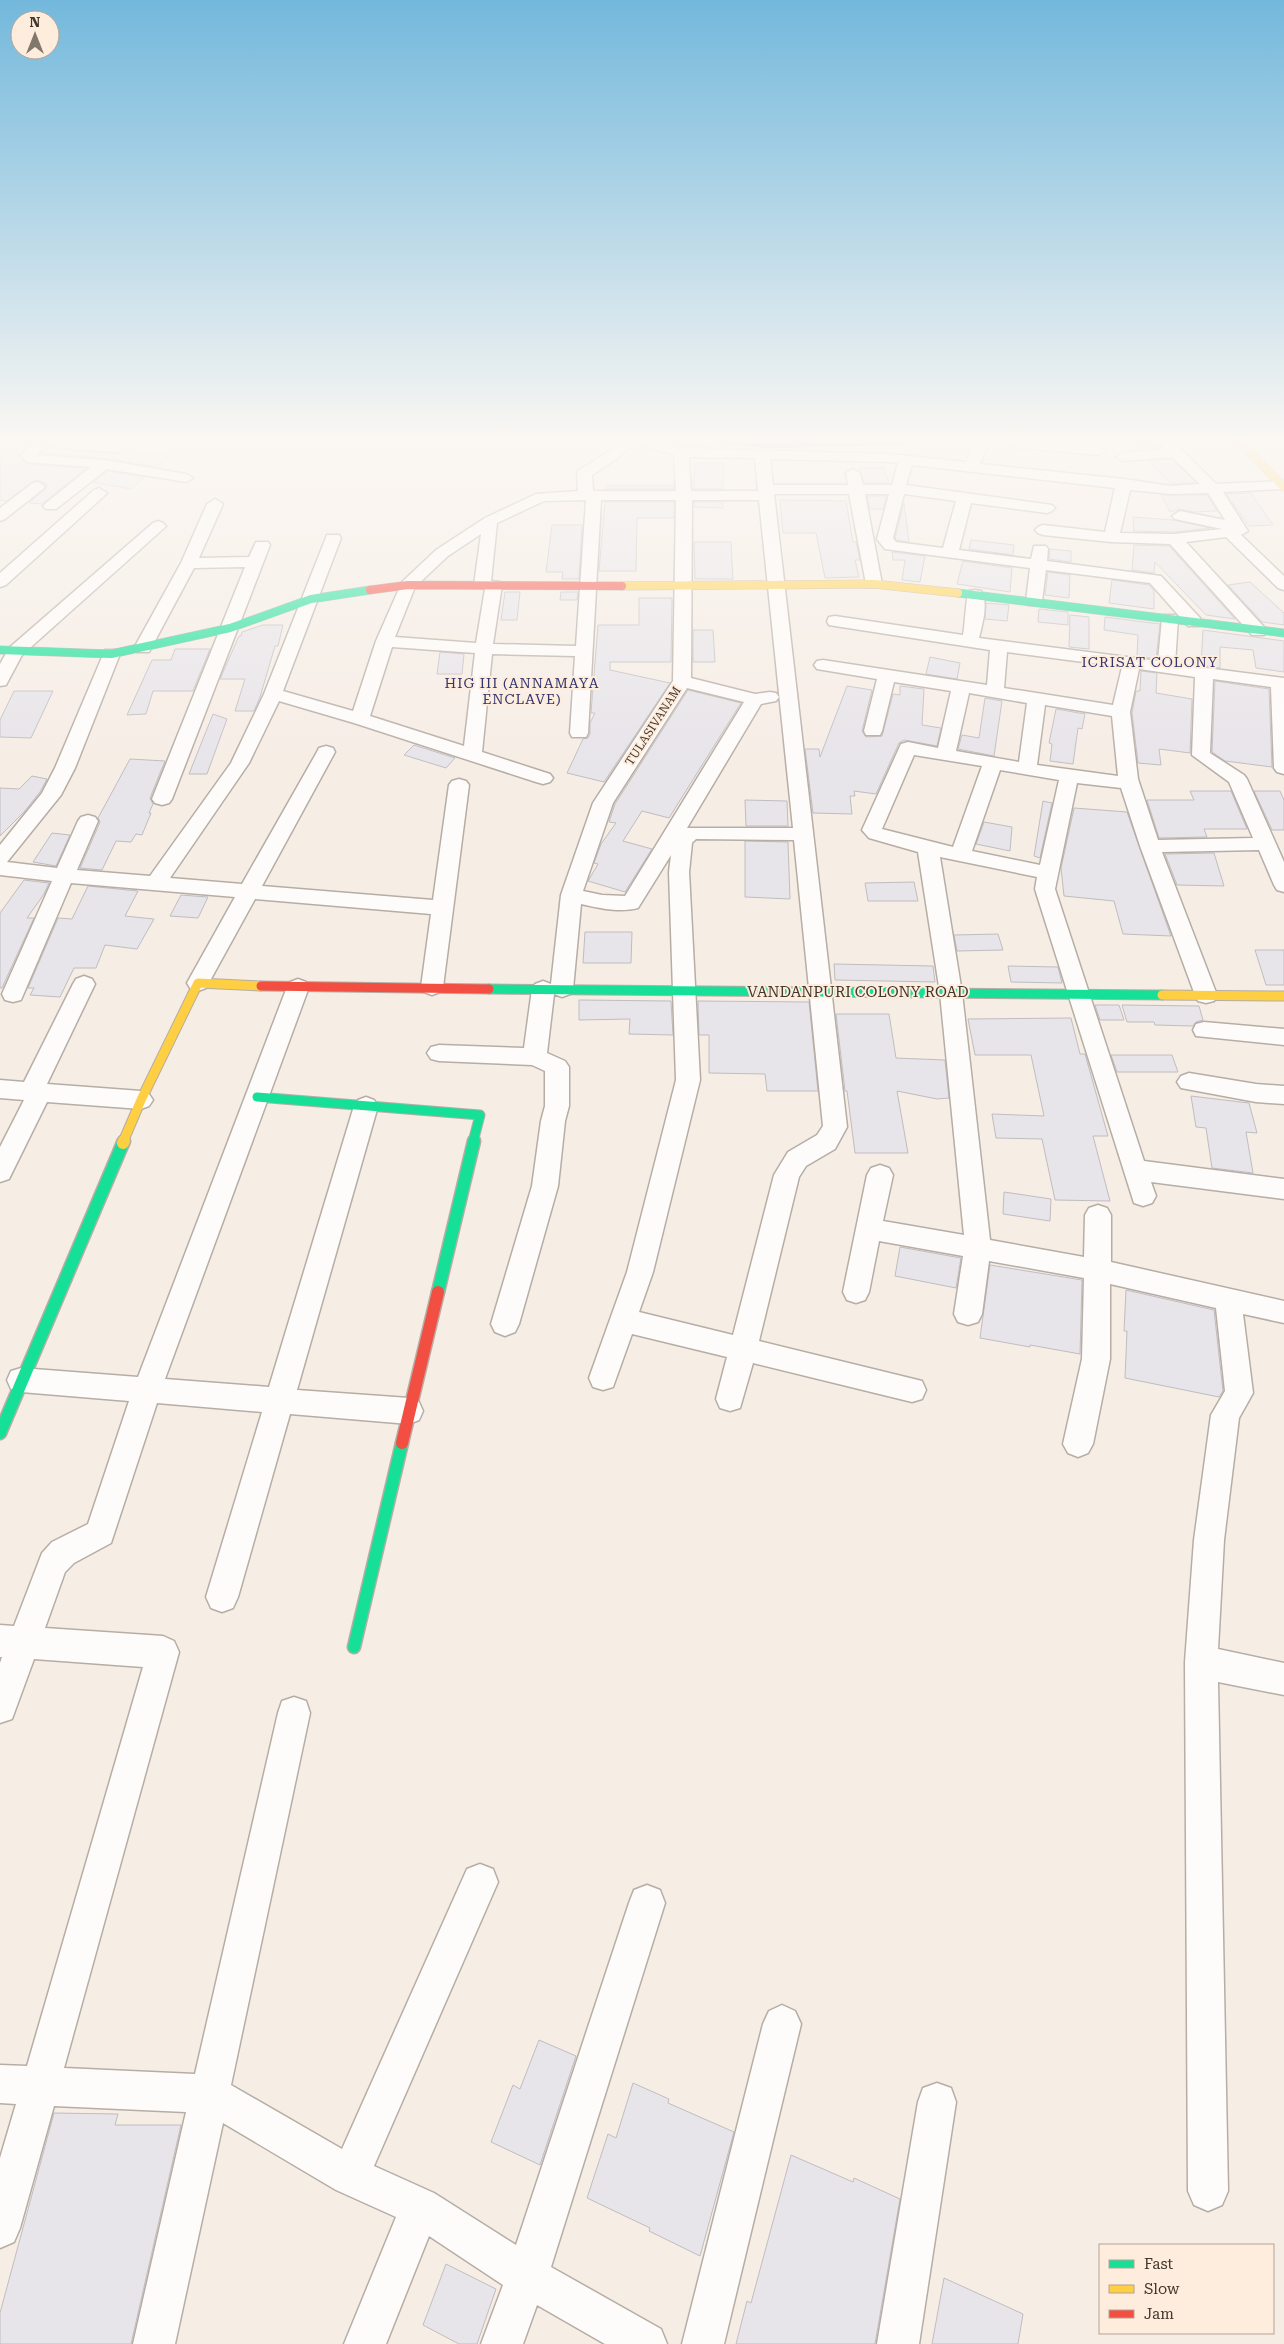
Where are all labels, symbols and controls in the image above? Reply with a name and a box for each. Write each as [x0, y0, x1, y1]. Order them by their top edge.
north arrow [10, 10, 60, 60]
text: N [30, 14, 41, 30]
district label: ICRISAT COLONY [1082, 654, 1218, 670]
district label: HIG III (ANNAMAYA ENCLAVE) [445, 675, 599, 707]
street label: TULASIVANAM [622, 684, 684, 768]
street label: VANDANPURI COLONY ROAD [747, 983, 969, 1001]
legend [1099, 2244, 1274, 2334]
text: Fast [1144, 2255, 1174, 2273]
text: Slow [1144, 2280, 1180, 2298]
text: Jam [1144, 2305, 1174, 2323]

